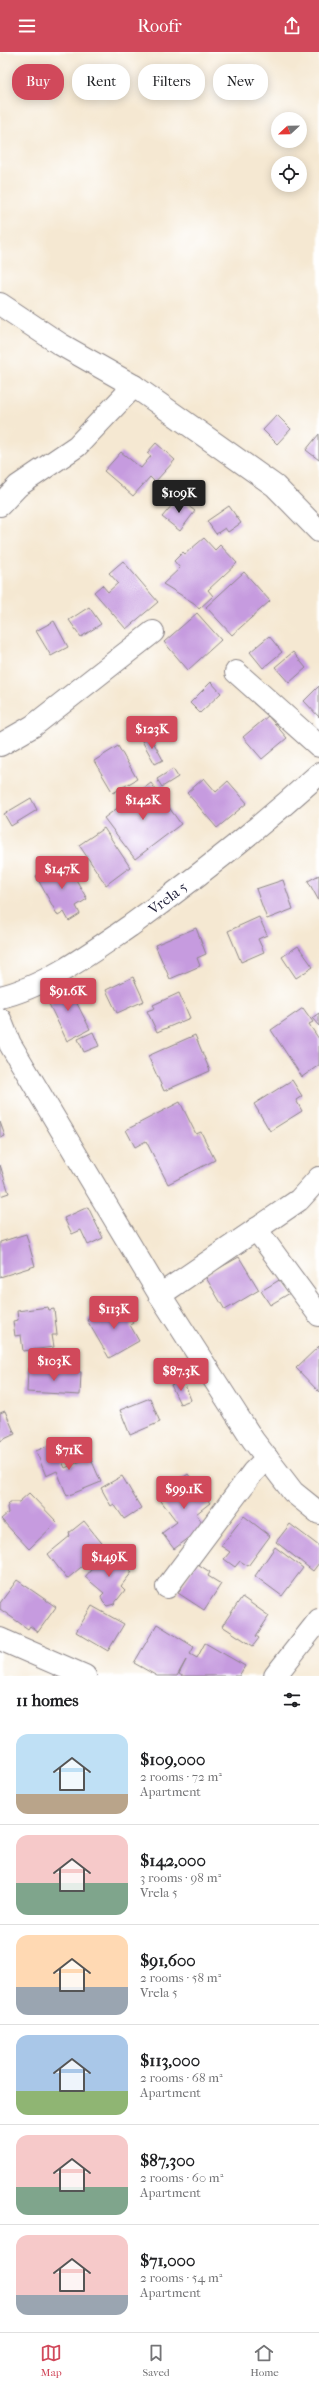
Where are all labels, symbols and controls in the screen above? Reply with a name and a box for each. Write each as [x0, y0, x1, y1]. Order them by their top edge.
icon: menu [16, 15, 38, 37]
icon: share [281, 15, 303, 37]
text: Roofr [137, 16, 182, 37]
chip: Buy [12, 64, 64, 100]
chip: Rent [72, 64, 130, 100]
chip: Filters [138, 64, 205, 100]
chip: New [213, 64, 268, 100]
north arrow [271, 112, 307, 148]
map controls [271, 112, 307, 192]
button: locate [271, 156, 307, 192]
pin: $109K [151, 480, 207, 514]
text: $109K [161, 485, 197, 500]
pin: $123K [124, 716, 180, 750]
text: $123K [135, 721, 169, 736]
pin: $142K [115, 787, 171, 821]
text: $142K [125, 792, 161, 807]
pin: $147K [34, 856, 90, 890]
text: $147K [45, 861, 79, 876]
street label: Vrela 5 [144, 878, 191, 919]
pin: $91.6K [35, 978, 101, 1012]
text: $91.6K [49, 983, 87, 998]
pin: $113K [86, 1296, 142, 1330]
text: $113K [98, 1301, 130, 1316]
pin: $103K [26, 1348, 82, 1382]
text: $103K [37, 1353, 71, 1368]
pin: $87.3K [148, 1358, 214, 1392]
text: $87.3K [162, 1363, 200, 1378]
pin: $71K [45, 1437, 93, 1471]
text: $71K [55, 1442, 83, 1457]
pin: $99.1K [151, 1476, 217, 1510]
text: $99.1K [165, 1481, 203, 1496]
pin: $149K [81, 1544, 137, 1578]
text: $149K [91, 1549, 127, 1564]
icon: filters [281, 1689, 303, 1711]
text: 11 homes [16, 1690, 79, 1710]
text: $109,000 [140, 1749, 205, 1769]
icon: home [48, 1750, 96, 1798]
text: 2 rooms · 72 m² [140, 1769, 222, 1784]
text: Apartment [140, 1784, 201, 1799]
text: $142,000 [140, 1850, 206, 1870]
icon: home [48, 1851, 96, 1899]
text: 3 rooms · 98 m² [140, 1870, 221, 1885]
text: Vrela 5 [140, 1885, 178, 1900]
text: $91,600 [140, 1950, 196, 1970]
icon: home [48, 1951, 96, 1999]
text: 2 rooms · 58 m² [140, 1970, 221, 1985]
text: Vrela 5 [140, 1985, 178, 2000]
text: $113,000 [140, 2050, 200, 2070]
icon: home [48, 2051, 96, 2099]
text: 2 rooms · 68 m² [140, 2070, 223, 2085]
text: Apartment [140, 2085, 201, 2100]
text: $87,300 [140, 2150, 195, 2170]
icon: home [48, 2151, 96, 2199]
text: 2 rooms · 60 m² [140, 2170, 223, 2185]
text: Apartment [140, 2185, 201, 2200]
text: $71,000 [140, 2250, 195, 2270]
icon: home [48, 2251, 96, 2299]
text: 2 rooms · 54 m² [140, 2270, 222, 2285]
text: Apartment [140, 2285, 201, 2300]
tab: Map [40, 2342, 62, 2379]
tab: Saved [143, 2342, 170, 2379]
tab: Home [250, 2342, 279, 2379]

